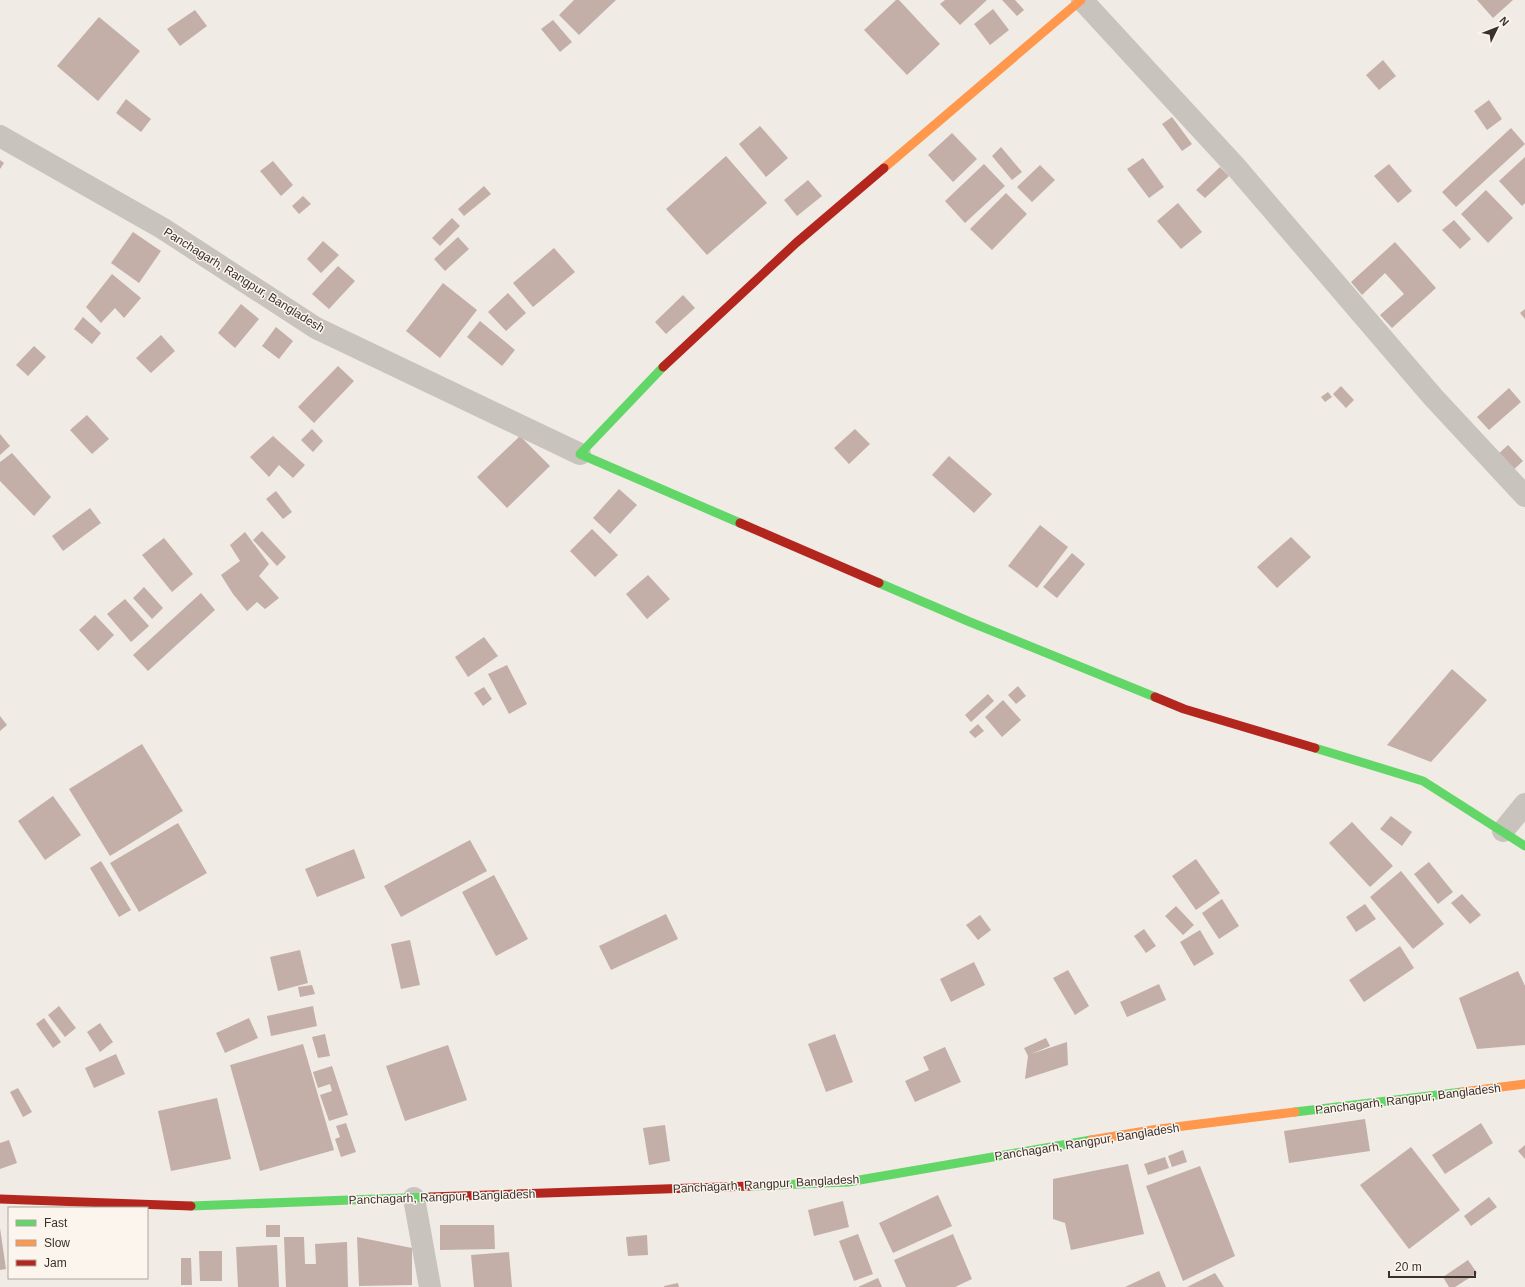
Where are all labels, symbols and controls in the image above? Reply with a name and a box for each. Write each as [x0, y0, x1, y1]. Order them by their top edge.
north arrow [1477, 8, 1517, 48]
text: N [1497, 14, 1511, 28]
street label: Panchagarh, Rangpur, Bangladesh [161, 225, 327, 335]
street label: Panchagarh, Rangpur, Bangladesh [1314, 1081, 1502, 1117]
street label: Panchagarh, Rangpur, Bangladesh [994, 1120, 1180, 1164]
street label: Panchagarh, Rangpur, Bangladesh [672, 1172, 860, 1196]
street label: Panchagarh, Rangpur, Bangladesh [348, 1187, 536, 1207]
legend [8, 1207, 148, 1279]
text: Fast [44, 1216, 68, 1230]
text: Slow [44, 1236, 70, 1250]
scale bar [1389, 1253, 1475, 1279]
text: Jam [44, 1256, 67, 1270]
text: 20 m [1395, 1260, 1422, 1274]

